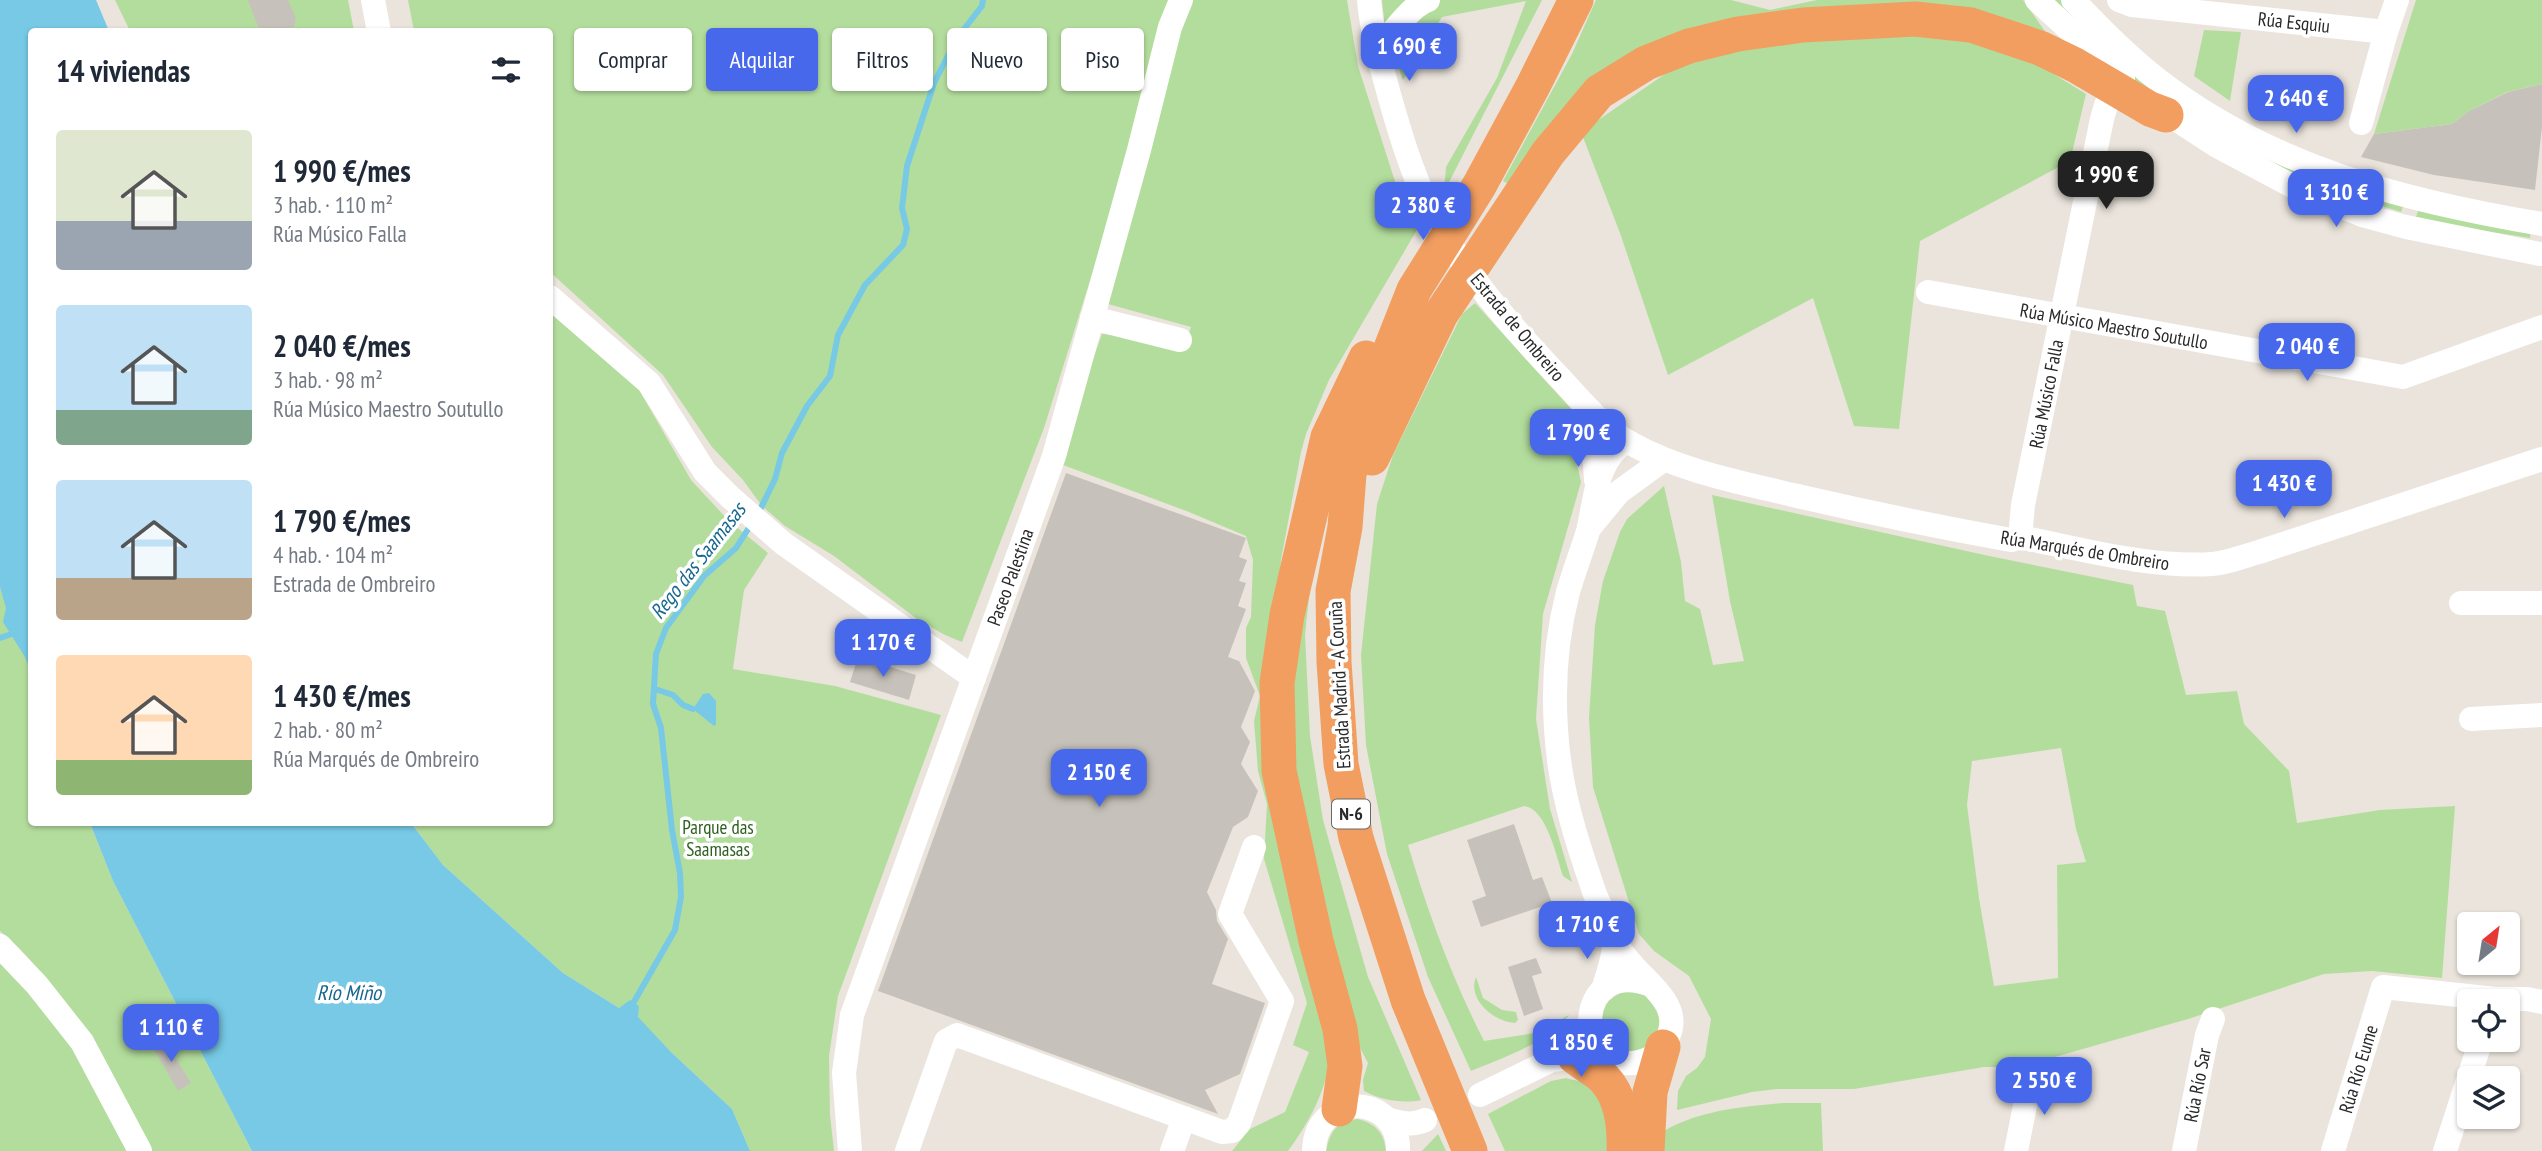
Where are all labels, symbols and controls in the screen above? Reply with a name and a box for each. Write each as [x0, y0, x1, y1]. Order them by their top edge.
street label: Rúa Esquiu [2257, 6, 2331, 38]
pin: 1 690 € [1344, 24, 1474, 83]
chip: Comprar [574, 28, 692, 91]
chip: Alquilar [706, 28, 818, 91]
chip: Filtros [832, 28, 933, 91]
chip: Nuevo [947, 28, 1047, 91]
chip: Piso [1061, 28, 1144, 91]
text: 1 690 € [1377, 31, 1441, 60]
text: 14 viviendas [56, 51, 190, 90]
icon: filters [487, 51, 525, 89]
pin: 2 640 € [2231, 76, 2361, 135]
text: 2 640 € [2264, 83, 2328, 112]
text: 1 990 €/mes [273, 151, 411, 190]
pin: 1 990 € [2041, 152, 2171, 211]
icon: home [112, 158, 196, 242]
text: 1 990 € [2074, 159, 2138, 188]
pin: 1 310 € [2271, 170, 2401, 229]
text: 1 310 € [2304, 177, 2368, 206]
pin: 2 380 € [1358, 182, 1488, 242]
text: 3 hab. · 110 m² [273, 190, 393, 219]
text: 2 380 € [1391, 190, 1455, 219]
text: Rúa Músico Falla [273, 219, 407, 248]
street label: Estrada de Ombreiro [1466, 268, 1570, 386]
street label: Rúa Músico Maestro Soutullo [2018, 298, 2210, 354]
pin: 2 040 € [2242, 324, 2372, 383]
text: 2 040 €/mes [273, 326, 411, 365]
text: 2 040 € [2275, 331, 2339, 360]
icon: home [112, 333, 196, 417]
street label: Rúa Músico Falla [2024, 337, 2068, 451]
text: 3 hab. · 98 m² [273, 365, 383, 394]
text: Rúa Músico Maestro Soutullo [273, 394, 503, 423]
pin: 1 790 € [1513, 410, 1643, 469]
text: 1 790 € [1546, 417, 1610, 446]
pin: 1 430 € [2219, 461, 2349, 520]
text: 1 430 € [2252, 468, 2316, 497]
water label: Rego das Saamasas [644, 496, 752, 624]
text: 1 790 €/mes [273, 501, 411, 540]
icon: home [112, 508, 196, 592]
street label: Paseo Palestina [981, 525, 1039, 629]
street label: Rúa Marqués de Ombreiro [1999, 525, 2171, 575]
text: 4 hab. · 104 m² [273, 540, 393, 569]
text: Estrada de Ombreiro [273, 569, 435, 598]
street label: Estrada Madrid - A Coruña [1323, 601, 1355, 769]
pin: 1 170 € [818, 620, 948, 679]
text: 1 170 € [851, 627, 915, 656]
text: 1 430 €/mes [273, 676, 411, 715]
icon: home [112, 683, 196, 767]
text: 2 hab. · 80 m² [273, 715, 383, 744]
text: Rúa Marqués de Ombreiro [273, 744, 479, 773]
pin: 2 150 € [1034, 750, 1164, 809]
text: 2 150 € [1067, 757, 1131, 786]
road number: N-6 [1332, 800, 1370, 828]
park label: Parque das Saamasas [682, 815, 754, 861]
pin: 1 710 € [1522, 902, 1652, 961]
text: 1 710 € [1555, 909, 1619, 938]
north arrow [2457, 912, 2520, 975]
map controls [2457, 912, 2520, 1129]
water label: Río Miño [317, 979, 383, 1006]
button: locate [2457, 989, 2520, 1052]
pin: 1 110 € [106, 1004, 236, 1064]
text: 1 110 € [139, 1012, 203, 1041]
pin: 1 850 € [1516, 1020, 1646, 1079]
street label: Rúa Río Eume [2333, 1022, 2383, 1116]
text: 1 850 € [1549, 1027, 1613, 1056]
street label: Rúa Río Sar [2178, 1045, 2216, 1124]
pin: 2 550 € [1979, 1058, 2109, 1117]
text: 2 550 € [2012, 1065, 2076, 1094]
button: layers [2457, 1066, 2520, 1129]

